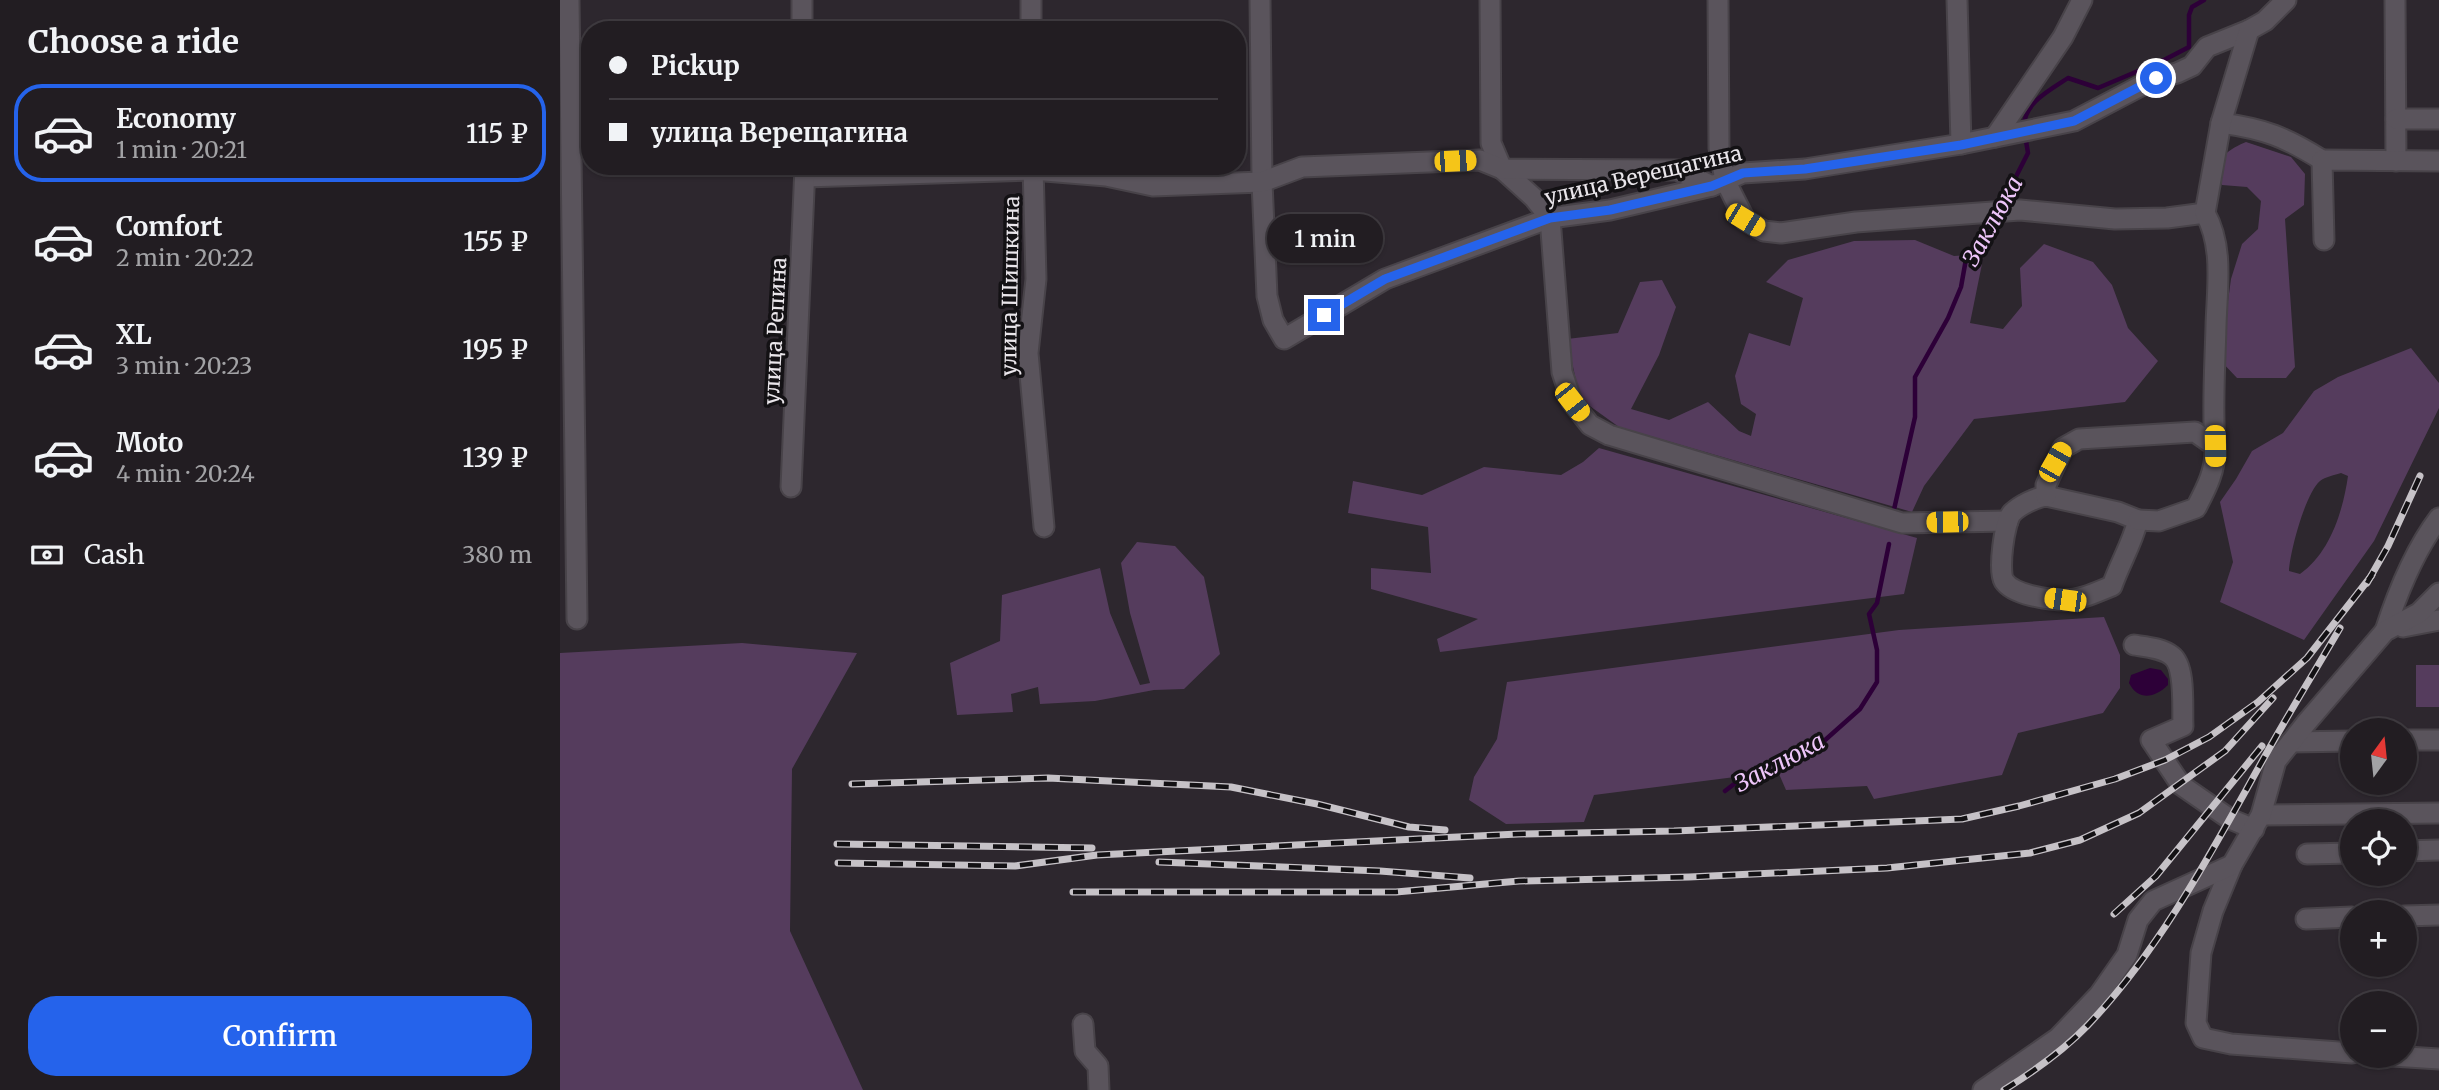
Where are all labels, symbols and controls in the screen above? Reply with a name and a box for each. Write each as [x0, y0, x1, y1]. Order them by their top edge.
text: Choose a ride [28, 22, 239, 62]
text: Pickup [651, 49, 740, 82]
route start [2140, 62, 2172, 94]
icon: car [32, 102, 95, 165]
text: Economy [116, 102, 236, 135]
text: улица Верещагина [651, 116, 908, 149]
text: 115 ₽ [466, 117, 528, 150]
text: 1 min · 20:21 [116, 135, 247, 164]
street label: улица Верещагина [1542, 139, 1744, 211]
car [1434, 150, 1477, 172]
water label: Заклюка [1955, 171, 2029, 271]
street label: улица Шишкина [995, 196, 1025, 376]
car [1722, 200, 1769, 240]
icon: car [32, 210, 95, 273]
text: Comfort [116, 210, 222, 243]
callout: 1 min [1266, 214, 1382, 262]
text: 1 min [1294, 224, 1356, 253]
text: 155 ₽ [463, 225, 528, 258]
text: 2 min · 20:22 [116, 243, 254, 272]
street label: улица Репина [758, 257, 792, 405]
route end [1308, 299, 1340, 331]
icon: car [32, 318, 95, 381]
text: XL [116, 318, 152, 351]
text: 195 ₽ [462, 333, 528, 366]
text: 3 min · 20:23 [116, 351, 252, 380]
car [1551, 379, 1594, 425]
car [2205, 425, 2226, 467]
icon: car [32, 426, 95, 489]
text: Moto [116, 426, 183, 459]
car [2036, 439, 2075, 485]
text: 139 ₽ [462, 441, 528, 474]
text: 4 min · 20:24 [116, 459, 255, 488]
car [1926, 511, 1969, 533]
icon: cash [28, 536, 66, 574]
text: Cash [84, 538, 145, 571]
text: 380 m [462, 540, 532, 569]
car [2043, 587, 2088, 613]
north arrow [2340, 718, 2417, 794]
map controls [2340, 718, 2417, 1068]
water label: Заклюка [1729, 726, 1829, 798]
button: locate [2340, 809, 2417, 886]
button: + [2340, 900, 2417, 977]
button: − [2340, 991, 2417, 1068]
button: Confirm [28, 996, 532, 1076]

